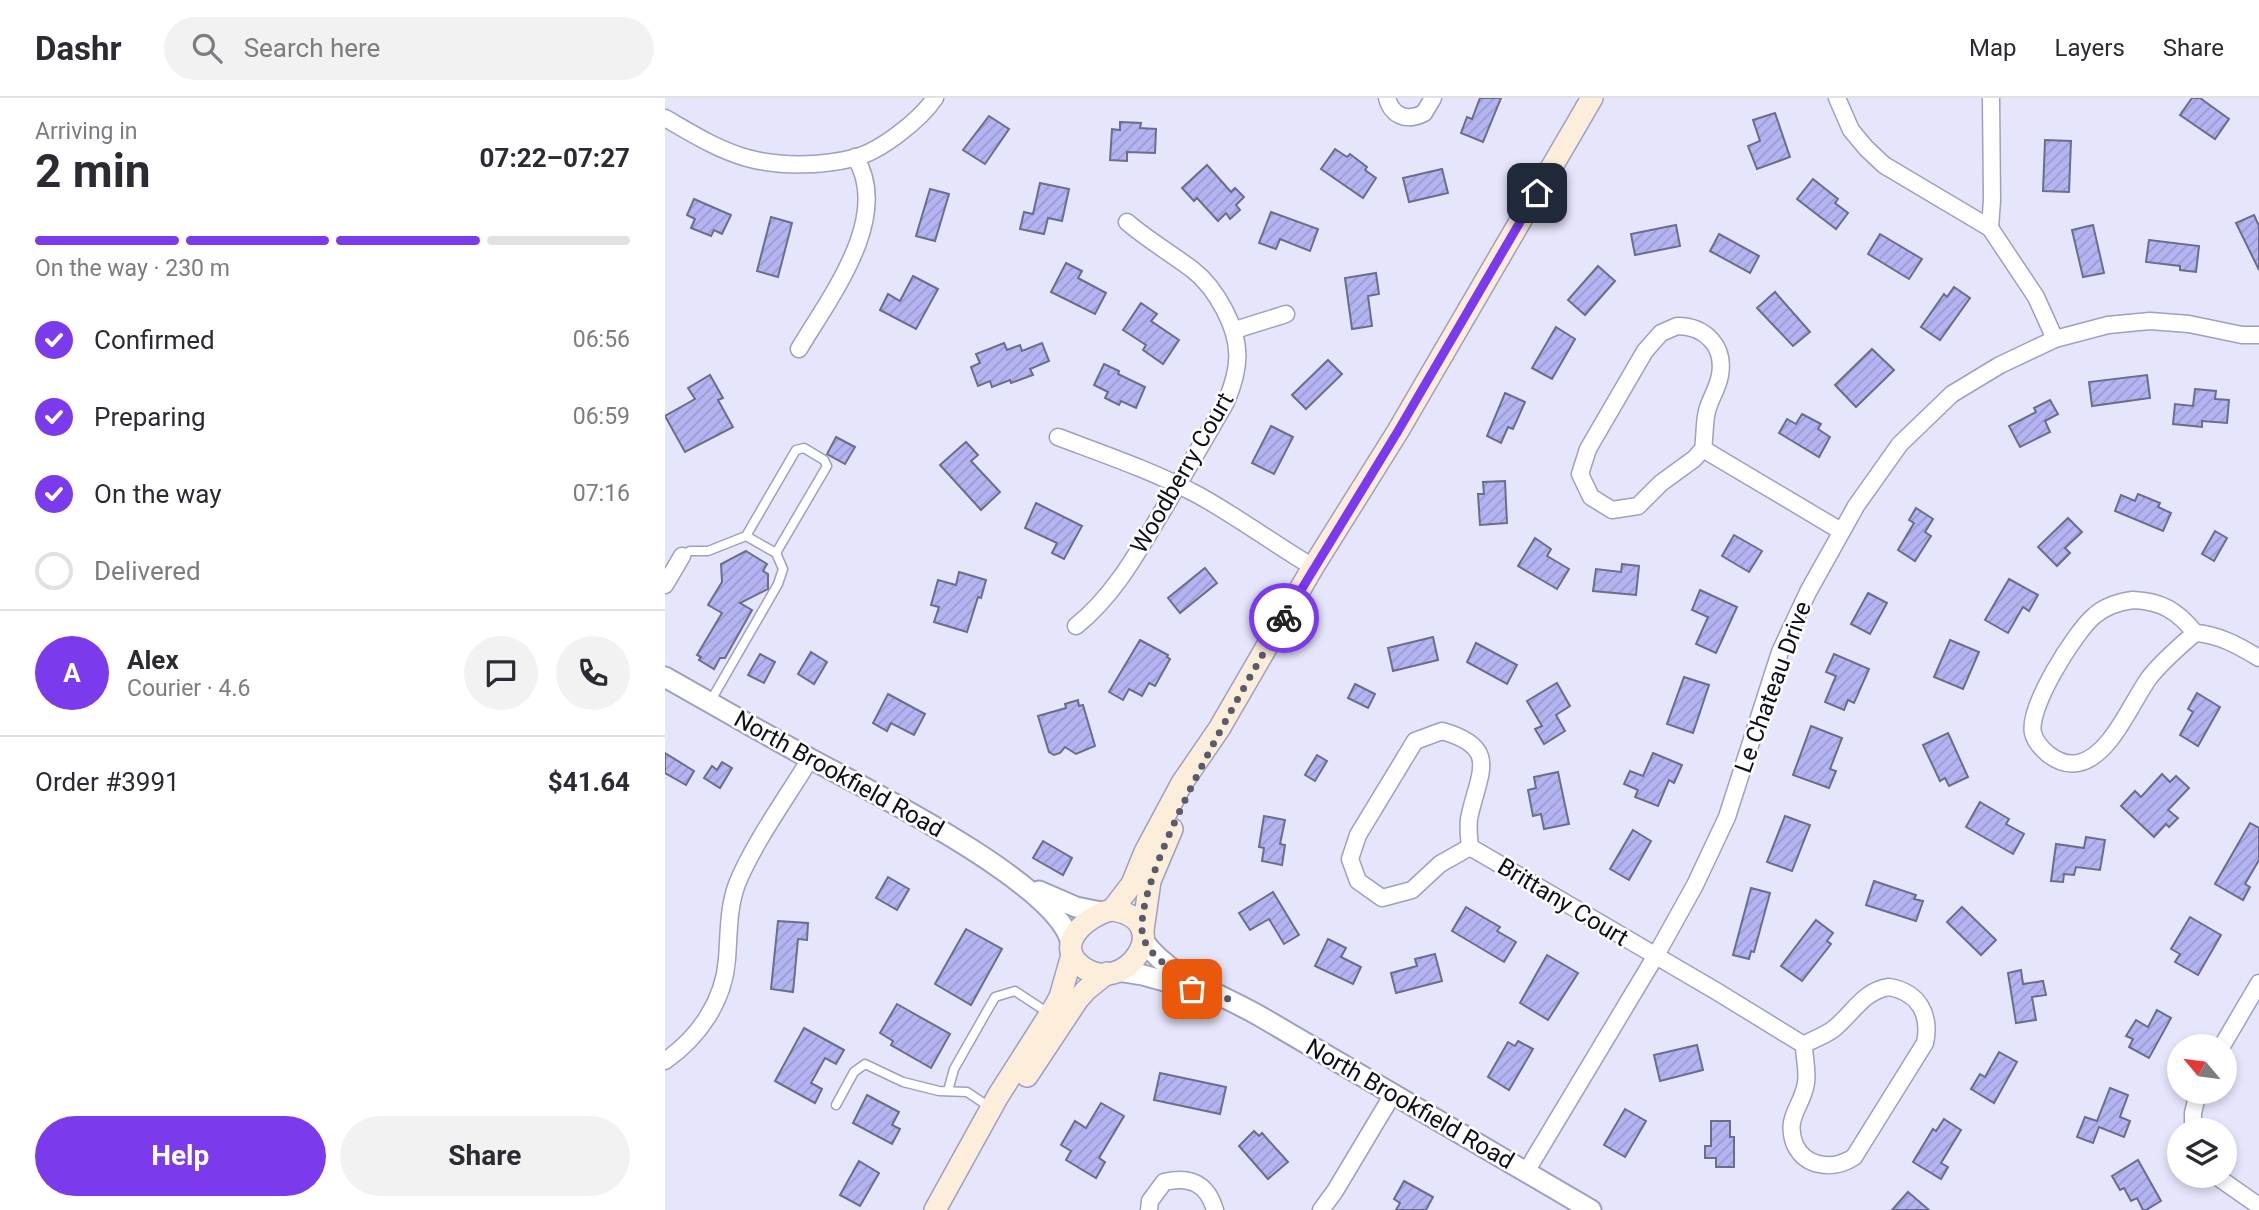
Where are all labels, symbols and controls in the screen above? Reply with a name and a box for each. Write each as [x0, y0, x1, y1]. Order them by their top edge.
search box [164, 17, 654, 80]
text: Dashr [35, 29, 122, 68]
icon: search [188, 29, 226, 67]
text: Search here [244, 33, 380, 63]
text: Map [1969, 34, 2017, 62]
text: Layers [2055, 34, 2125, 62]
text: Share [2163, 34, 2224, 62]
text: Arriving in [35, 118, 138, 145]
text: 07:22–07:27 [480, 143, 630, 173]
text: 2 min [35, 144, 151, 198]
pin [1507, 163, 1567, 223]
icon: home [1518, 174, 1556, 212]
text: On the way · 230 m [35, 255, 230, 282]
icon: check [35, 321, 73, 359]
text: Confirmed [94, 325, 215, 355]
text: 06:56 [573, 326, 630, 353]
street label: Woodberry Court [1125, 388, 1239, 558]
icon: check [35, 398, 73, 436]
text: Preparing [94, 402, 206, 432]
text: 06:59 [573, 403, 630, 430]
icon: check [35, 475, 73, 513]
text: On the way [94, 479, 222, 509]
text: 07:16 [573, 480, 630, 507]
text: Delivered [94, 556, 201, 586]
courier [1249, 583, 1319, 653]
street label: Le Chateau Drive [1729, 598, 1817, 776]
icon: bike [1265, 599, 1303, 637]
button: chat [464, 636, 538, 710]
button: phone [556, 636, 630, 710]
text: Alex [127, 645, 179, 675]
text: A [63, 658, 81, 688]
text: Courier · 4.6 [127, 675, 250, 702]
street label: North Brookfield Road [729, 705, 949, 843]
text: Order #3991 [35, 767, 180, 797]
text: $41.64 [548, 767, 630, 797]
street label: Brittany Court [1493, 852, 1633, 952]
pin [1162, 959, 1222, 1019]
icon: bag [1173, 970, 1211, 1008]
street label: North Brookfield Road [1301, 1033, 1519, 1175]
north arrow [2167, 1034, 2237, 1104]
map controls [2167, 1034, 2237, 1188]
button: Help [35, 1116, 326, 1196]
button: Share [340, 1116, 630, 1196]
button: layers [2167, 1118, 2237, 1188]

